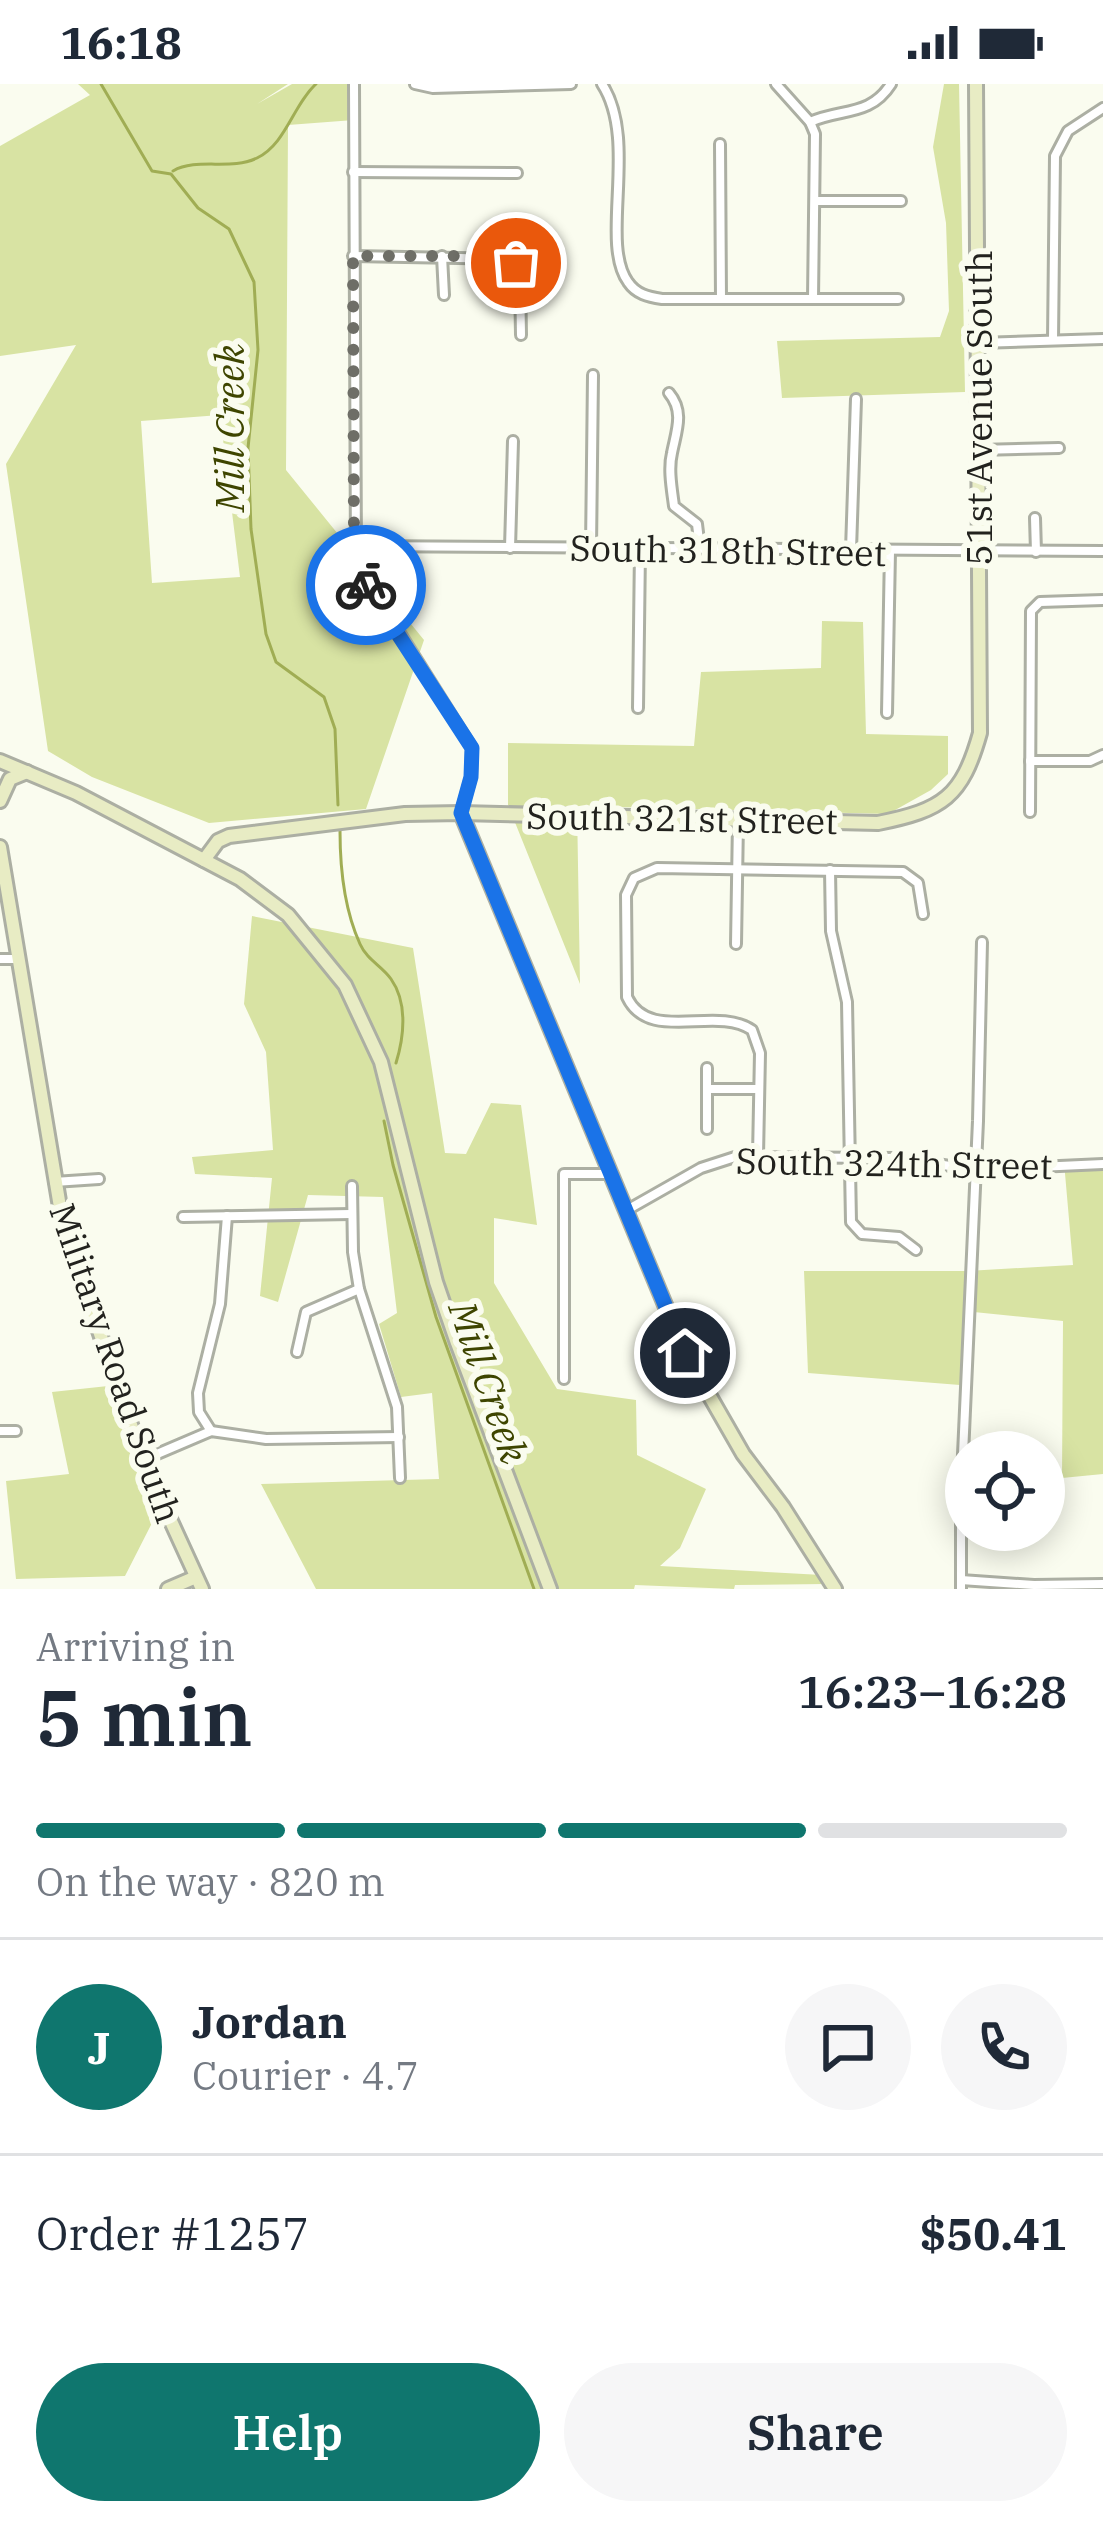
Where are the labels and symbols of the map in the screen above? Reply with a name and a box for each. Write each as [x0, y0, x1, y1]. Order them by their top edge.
pin [465, 212, 567, 314]
street label: 51st Avenue South [955, 250, 1002, 566]
water label: Mill Creek [204, 344, 255, 513]
street label: South 318th Street [569, 524, 887, 576]
courier [306, 525, 426, 645]
street label: South 321st Street [526, 792, 838, 844]
street label: South 324th Street [735, 1137, 1053, 1189]
street label: Military Road South [39, 1197, 193, 1529]
water label: Mill Creek [437, 1293, 541, 1470]
pin [634, 1302, 736, 1404]

